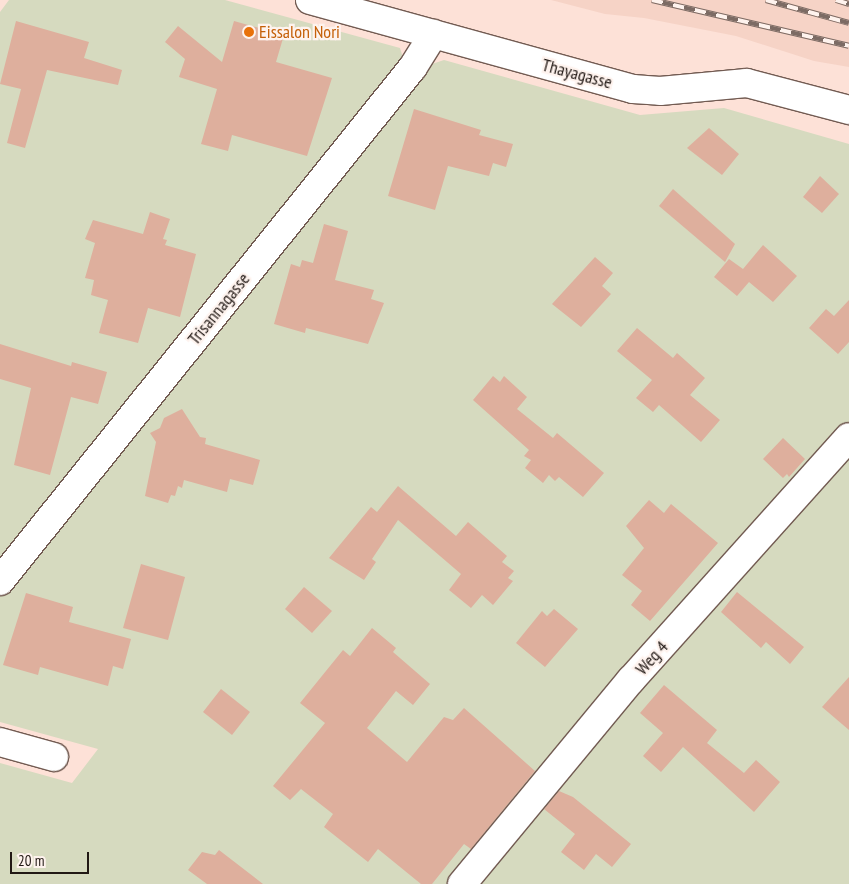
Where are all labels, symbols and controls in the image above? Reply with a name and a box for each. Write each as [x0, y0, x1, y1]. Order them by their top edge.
place label: Eissalon Nori [259, 21, 340, 43]
marker: Eissalon Nori [243, 26, 255, 38]
street label: Thayagasse [540, 54, 614, 94]
street label: Trisannagasse [183, 269, 255, 349]
street label: Weg 4 [631, 636, 673, 680]
scale bar [12, 842, 91, 874]
text: 20 m [18, 851, 44, 870]

